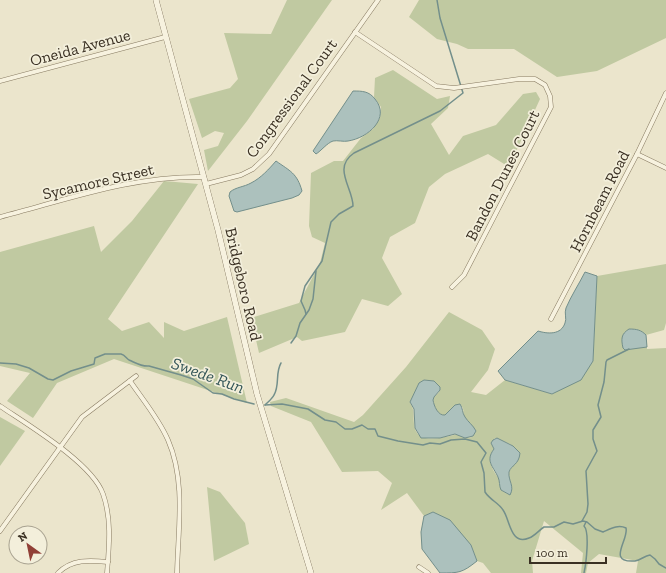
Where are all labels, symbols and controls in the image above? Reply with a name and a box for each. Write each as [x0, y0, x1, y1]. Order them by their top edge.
street label: Oneida Avenue [28, 25, 132, 70]
street label: Congressional Court [242, 35, 341, 161]
street label: Bandon Dunes Court [461, 107, 544, 244]
street label: Hornbeam Road [566, 147, 633, 255]
street label: Sycamore Street [41, 159, 156, 204]
street label: Bridgeboro Road [221, 226, 266, 343]
water label: Swede Run [169, 353, 247, 397]
north arrow [8, 525, 48, 565]
text: N [16, 529, 30, 545]
scale bar [530, 539, 606, 565]
text: 100 m [536, 546, 568, 560]

